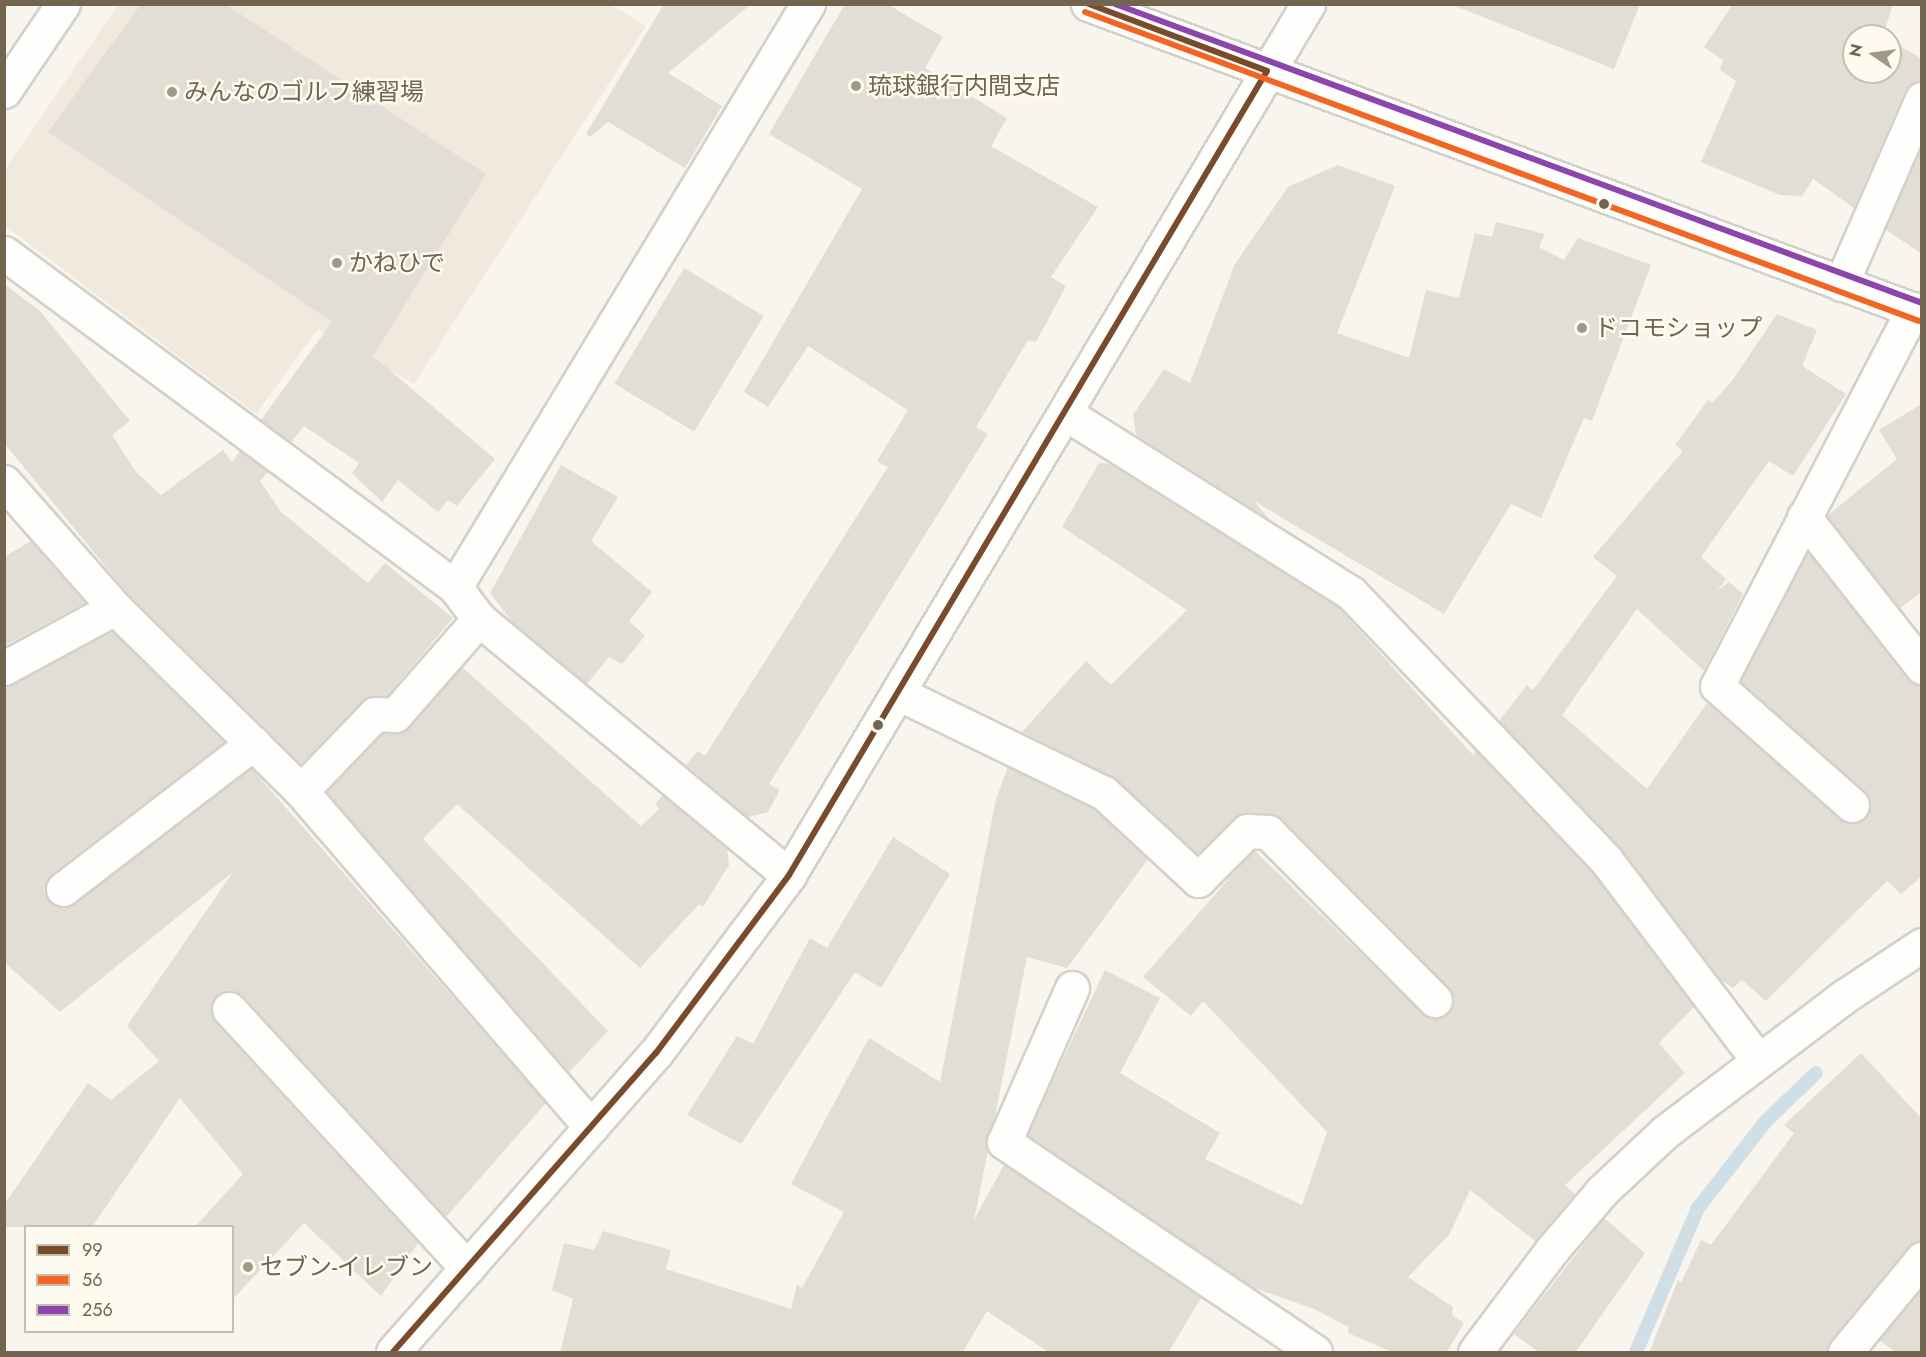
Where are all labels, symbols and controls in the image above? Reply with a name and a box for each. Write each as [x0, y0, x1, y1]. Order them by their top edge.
north arrow [1842, 24, 1902, 84]
text: N [1843, 42, 1869, 59]
place label: 琉球銀行内間支店 [868, 72, 1060, 100]
place label: みんなのゴルフ練習場 [184, 78, 424, 106]
marker: 琉球銀行内間支店 [849, 79, 863, 93]
marker: みんなのゴルフ練習場 [165, 85, 179, 99]
unlabelled marker [1598, 198, 1610, 210]
place label: かねひで [349, 249, 445, 277]
marker: かねひで [330, 256, 344, 270]
place label: ドコモショップ [1594, 314, 1762, 342]
marker: ドコモショップ [1575, 321, 1589, 335]
unlabelled marker [872, 719, 884, 731]
legend [24, 1225, 234, 1333]
text: 99 [82, 1237, 103, 1263]
place label: セブン-イレブン [260, 1253, 433, 1281]
marker: セブン-イレブン [241, 1260, 255, 1274]
text: 56 [82, 1267, 103, 1293]
text: 256 [82, 1297, 113, 1323]

